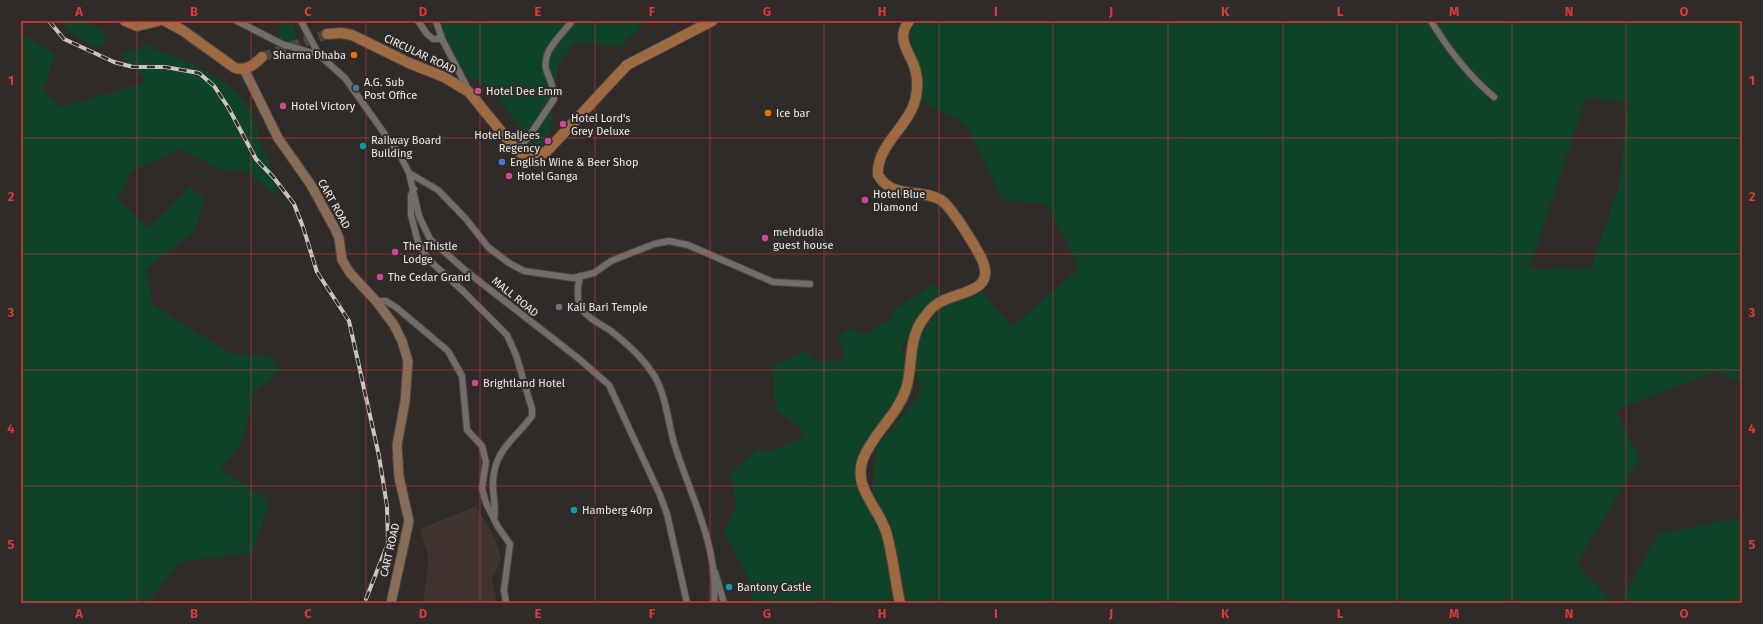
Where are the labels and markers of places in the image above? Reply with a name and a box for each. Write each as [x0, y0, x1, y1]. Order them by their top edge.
place label: Sharma Dhaba [273, 49, 346, 62]
marker: Sharma Dhaba [349, 50, 359, 60]
place label: A.G. Sub Post Office [364, 76, 417, 102]
marker: A.G. Sub Post Office [351, 83, 361, 93]
place label: Hotel Dee Emm [486, 85, 562, 98]
marker: Hotel Dee Emm [473, 86, 483, 96]
place label: Hotel Victory [291, 100, 356, 113]
marker: Hotel Victory [278, 101, 288, 111]
place label: Ice bar [776, 107, 811, 120]
marker: Ice bar [763, 108, 773, 118]
place label: Hotel Lord's Grey Deluxe [571, 112, 630, 138]
marker: Hotel Lord's Grey Deluxe [558, 119, 568, 129]
place label: Hotel Baljees Regency [474, 129, 541, 155]
place label: Railway Board Building [371, 134, 441, 160]
marker: Hotel Baljees Regency [543, 136, 553, 146]
marker: Railway Board Building [358, 141, 368, 151]
place label: English Wine & Beer Shop [510, 156, 638, 169]
marker: English Wine & Beer Shop [497, 157, 507, 167]
place label: Hotel Ganga [517, 170, 578, 183]
marker: Hotel Ganga [504, 171, 514, 181]
place label: Hotel Blue Diamond [873, 188, 925, 214]
marker: Hotel Blue Diamond [860, 195, 870, 205]
place label: mehdudia guest house [773, 226, 833, 252]
marker: mehdudia guest house [760, 233, 770, 243]
place label: The Thistle Lodge [403, 240, 457, 266]
marker: The Thistle Lodge [390, 247, 400, 257]
place label: The Cedar Grand [388, 271, 471, 284]
marker: The Cedar Grand [375, 272, 385, 282]
place label: Kali Bari Temple [567, 301, 648, 314]
marker: Kali Bari Temple [554, 302, 564, 312]
place label: Brightland Hotel [483, 377, 565, 390]
marker: Brightland Hotel [470, 378, 480, 388]
place label: Hamberg 40rp [582, 504, 653, 517]
marker: Hamberg 40rp [569, 505, 579, 515]
place label: Bantony Castle [737, 581, 811, 594]
marker: Bantony Castle [724, 582, 734, 592]

